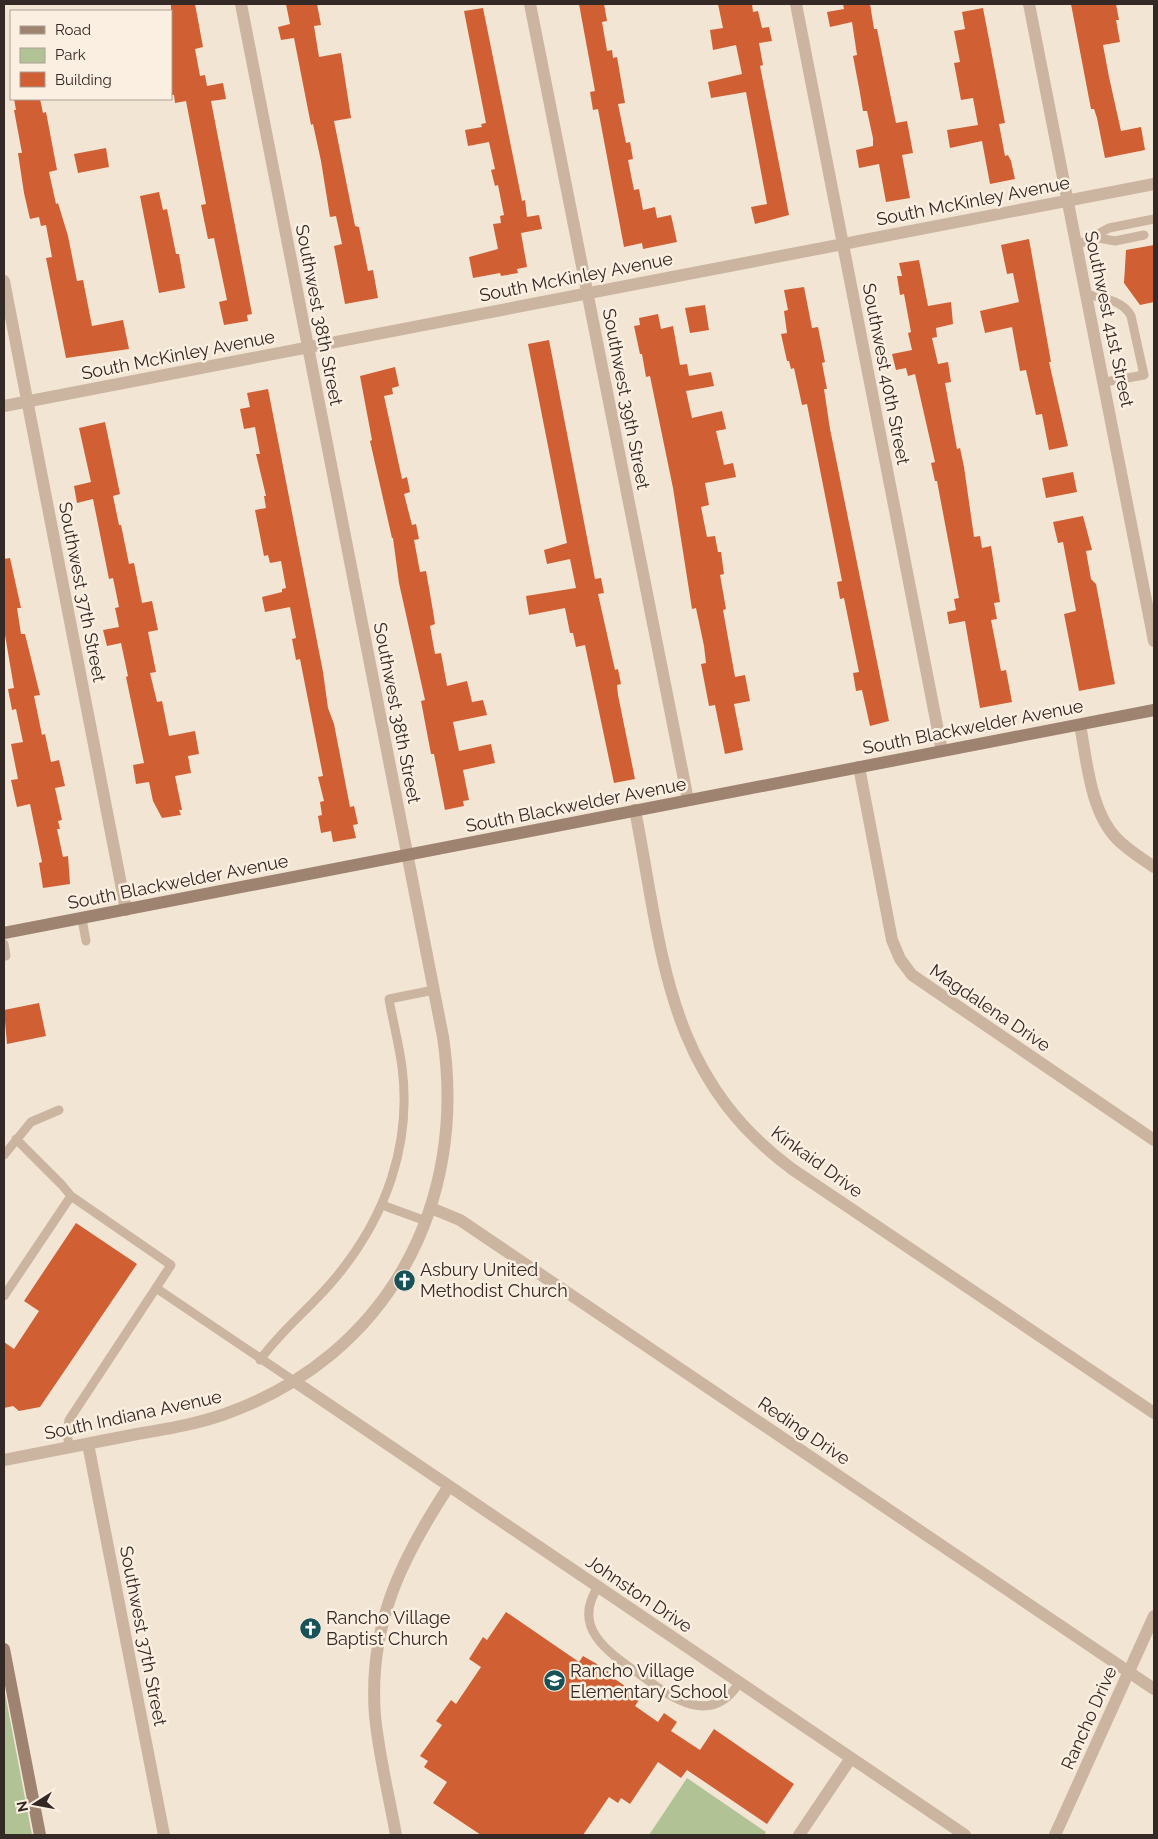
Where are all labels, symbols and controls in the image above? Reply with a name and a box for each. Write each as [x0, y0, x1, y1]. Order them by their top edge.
legend [10, 10, 172, 100]
text: Road [55, 21, 91, 39]
text: Park [55, 46, 86, 64]
text: Building [55, 71, 112, 89]
street label: South McKinley Avenue [874, 171, 1072, 230]
street label: Southwest 38th Street [292, 223, 347, 407]
street label: Southwest 41st Street [1081, 229, 1138, 409]
street label: South McKinley Avenue [477, 247, 675, 306]
street label: Southwest 40th Street [859, 281, 914, 467]
street label: Southwest 39th Street [599, 307, 654, 491]
street label: South McKinley Avenue [79, 325, 277, 384]
street label: Southwest 37th Street [55, 500, 110, 684]
street label: Southwest 38th Street [370, 621, 425, 805]
street label: South Blackwelder Avenue [861, 695, 1085, 758]
street label: South Blackwelder Avenue [464, 773, 688, 836]
street label: South Blackwelder Avenue [66, 850, 290, 913]
street label: Magdalena Drive [926, 959, 1055, 1056]
street label: Kinkaid Drive [767, 1121, 867, 1202]
place label: Asbury United Methodist Church [420, 1259, 568, 1301]
church icon: Asbury United Methodist Church [392, 1268, 416, 1292]
street label: South Indiana Avenue [42, 1385, 224, 1444]
street label: Reding Drive [754, 1392, 855, 1469]
street label: Southwest 37th Street [116, 1544, 171, 1728]
street label: Johnston Drive [582, 1550, 697, 1637]
place label: Rancho Village Baptist Church [326, 1607, 451, 1649]
church icon: Rancho Village Baptist Church [298, 1616, 322, 1640]
place label: Rancho Village Elementary School [570, 1660, 728, 1702]
street label: Rancho Drive [1056, 1663, 1121, 1773]
school or university icon: Rancho Village Elementary School [542, 1669, 566, 1693]
north arrow [10, 1779, 60, 1829]
text: N [13, 1800, 31, 1813]

